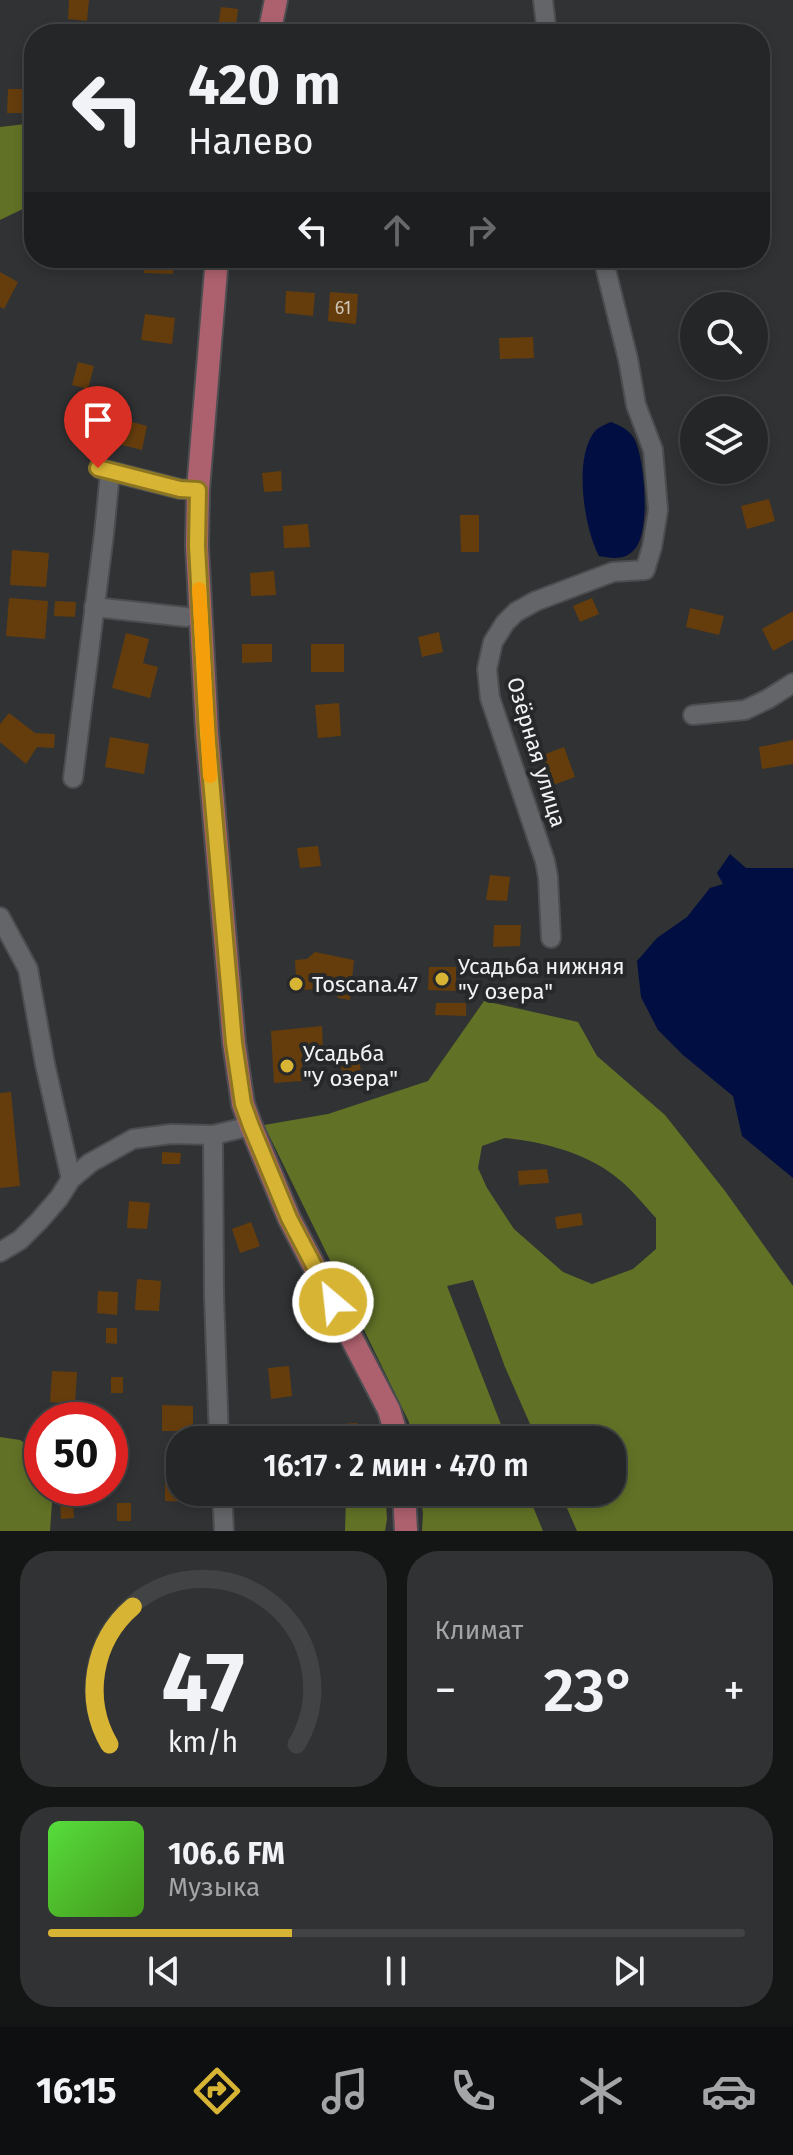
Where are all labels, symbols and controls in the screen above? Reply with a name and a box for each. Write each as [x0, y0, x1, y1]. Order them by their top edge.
text: 420 m [188, 52, 341, 119]
icon: left [56, 56, 160, 160]
text: Налево [188, 120, 314, 164]
icon: left [291, 208, 335, 252]
icon: ahead [375, 208, 419, 252]
icon: right [459, 208, 503, 252]
map controls [680, 292, 768, 484]
button: search [680, 292, 768, 380]
house number: 61 [335, 297, 351, 319]
pin [64, 386, 132, 468]
button: layers [680, 396, 768, 484]
icon: arrive [76, 398, 120, 442]
street label: Озёрная улица [501, 674, 572, 830]
place label: Усадьба нижняя "У озера" [458, 953, 625, 1005]
marker: Усадьба нижняя "У озера" [433, 970, 451, 988]
place label: Toscana.47 [312, 971, 418, 998]
marker: Toscana.47 [287, 975, 305, 993]
place label: Усадьба "У озера" [303, 1040, 398, 1092]
marker: Усадьба "У озера" [278, 1057, 296, 1075]
position arrow [291, 1260, 375, 1344]
speed limit sign: 50 [24, 1402, 128, 1506]
text: 16:17 · 2 мин · 470 m [263, 1448, 529, 1484]
text: Климат [435, 1615, 523, 1646]
text: 47 [161, 1633, 245, 1733]
text: 23° [543, 1655, 636, 1727]
text: − [435, 1664, 457, 1717]
text: + [723, 1664, 745, 1717]
text: km/h [168, 1725, 239, 1760]
text: 106.6 FM [168, 1836, 285, 1872]
text: Музыка [168, 1872, 260, 1903]
icon: previous [142, 1949, 186, 1993]
icon: pause [374, 1949, 418, 1993]
icon: next [607, 1949, 651, 1993]
icon: directions [189, 2063, 245, 2119]
icon: music [317, 2063, 373, 2119]
icon: phone [445, 2063, 501, 2119]
icon: climate [573, 2063, 629, 2119]
icon: car [701, 2063, 757, 2119]
text: 16:15 [36, 2069, 116, 2113]

